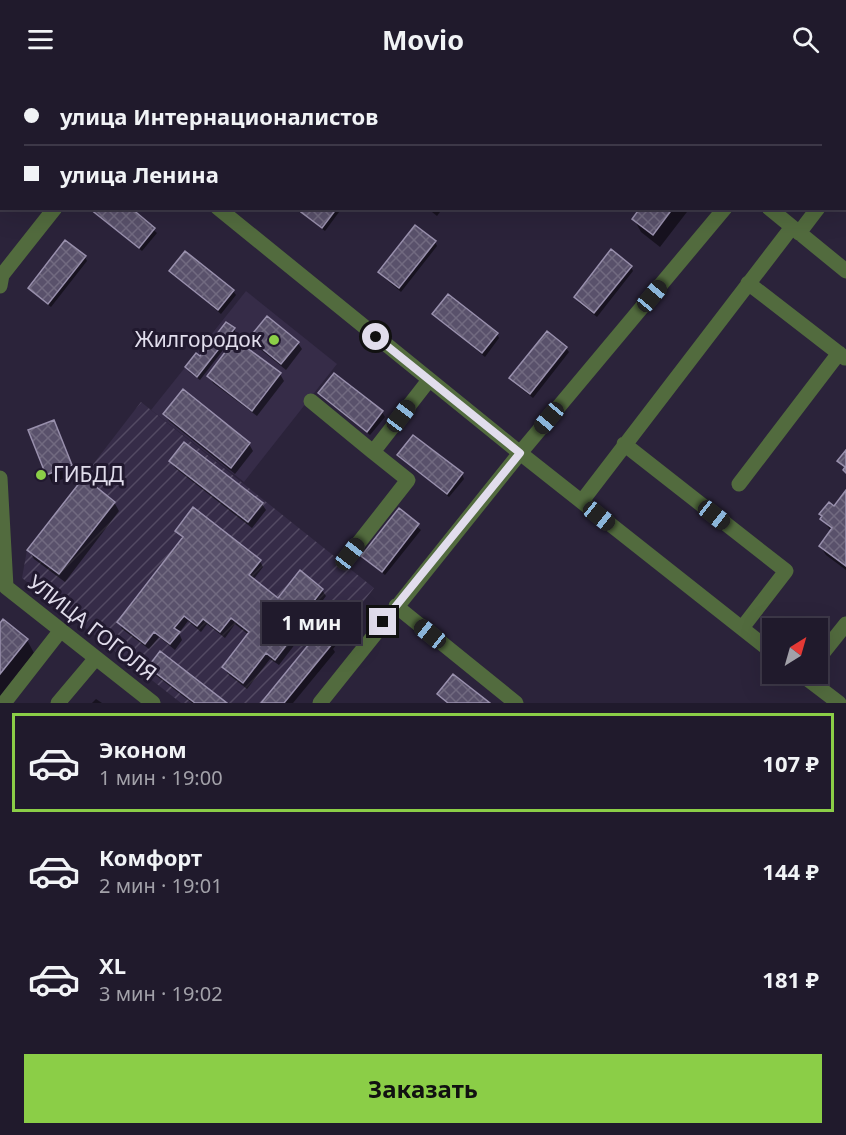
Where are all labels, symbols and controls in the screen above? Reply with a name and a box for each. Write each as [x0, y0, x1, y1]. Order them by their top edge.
text: Movio [382, 21, 464, 58]
icon: menu [24, 23, 57, 56]
icon: search [789, 23, 822, 56]
text: улица Интернационалистов [60, 101, 378, 131]
text: улица Ленина [60, 159, 219, 189]
car [634, 276, 670, 316]
route start [362, 323, 389, 350]
place label: Жилгородок [135, 325, 262, 353]
marker: Жилгородок [267, 333, 281, 347]
car [383, 396, 419, 436]
car [531, 398, 567, 438]
place label: ГИБДД [53, 460, 125, 488]
marker: ГИБДД [34, 468, 48, 482]
car [694, 497, 734, 533]
car [579, 498, 619, 534]
car [332, 534, 368, 574]
street label: УЛИЦА ГОГОЛЯ [22, 568, 163, 686]
callout: 1 мин [263, 601, 362, 643]
route end [369, 608, 396, 635]
text: 1 мин [282, 609, 341, 636]
car [410, 616, 450, 652]
north arrow [762, 618, 828, 684]
map controls [762, 618, 828, 684]
text: Эконом [99, 734, 187, 764]
icon: car [27, 736, 81, 790]
text: 107 ₽ [762, 748, 819, 778]
text: 1 мин · 19:00 [99, 764, 223, 791]
text: Комфорт [99, 842, 202, 872]
icon: car [27, 844, 81, 898]
text: 144 ₽ [762, 856, 819, 886]
text: 2 мин · 19:01 [99, 872, 223, 899]
text: XL [99, 950, 126, 980]
icon: car [27, 952, 81, 1006]
text: 181 ₽ [762, 964, 819, 994]
text: 3 мин · 19:02 [99, 980, 223, 1007]
button: Заказать [24, 1054, 822, 1123]

